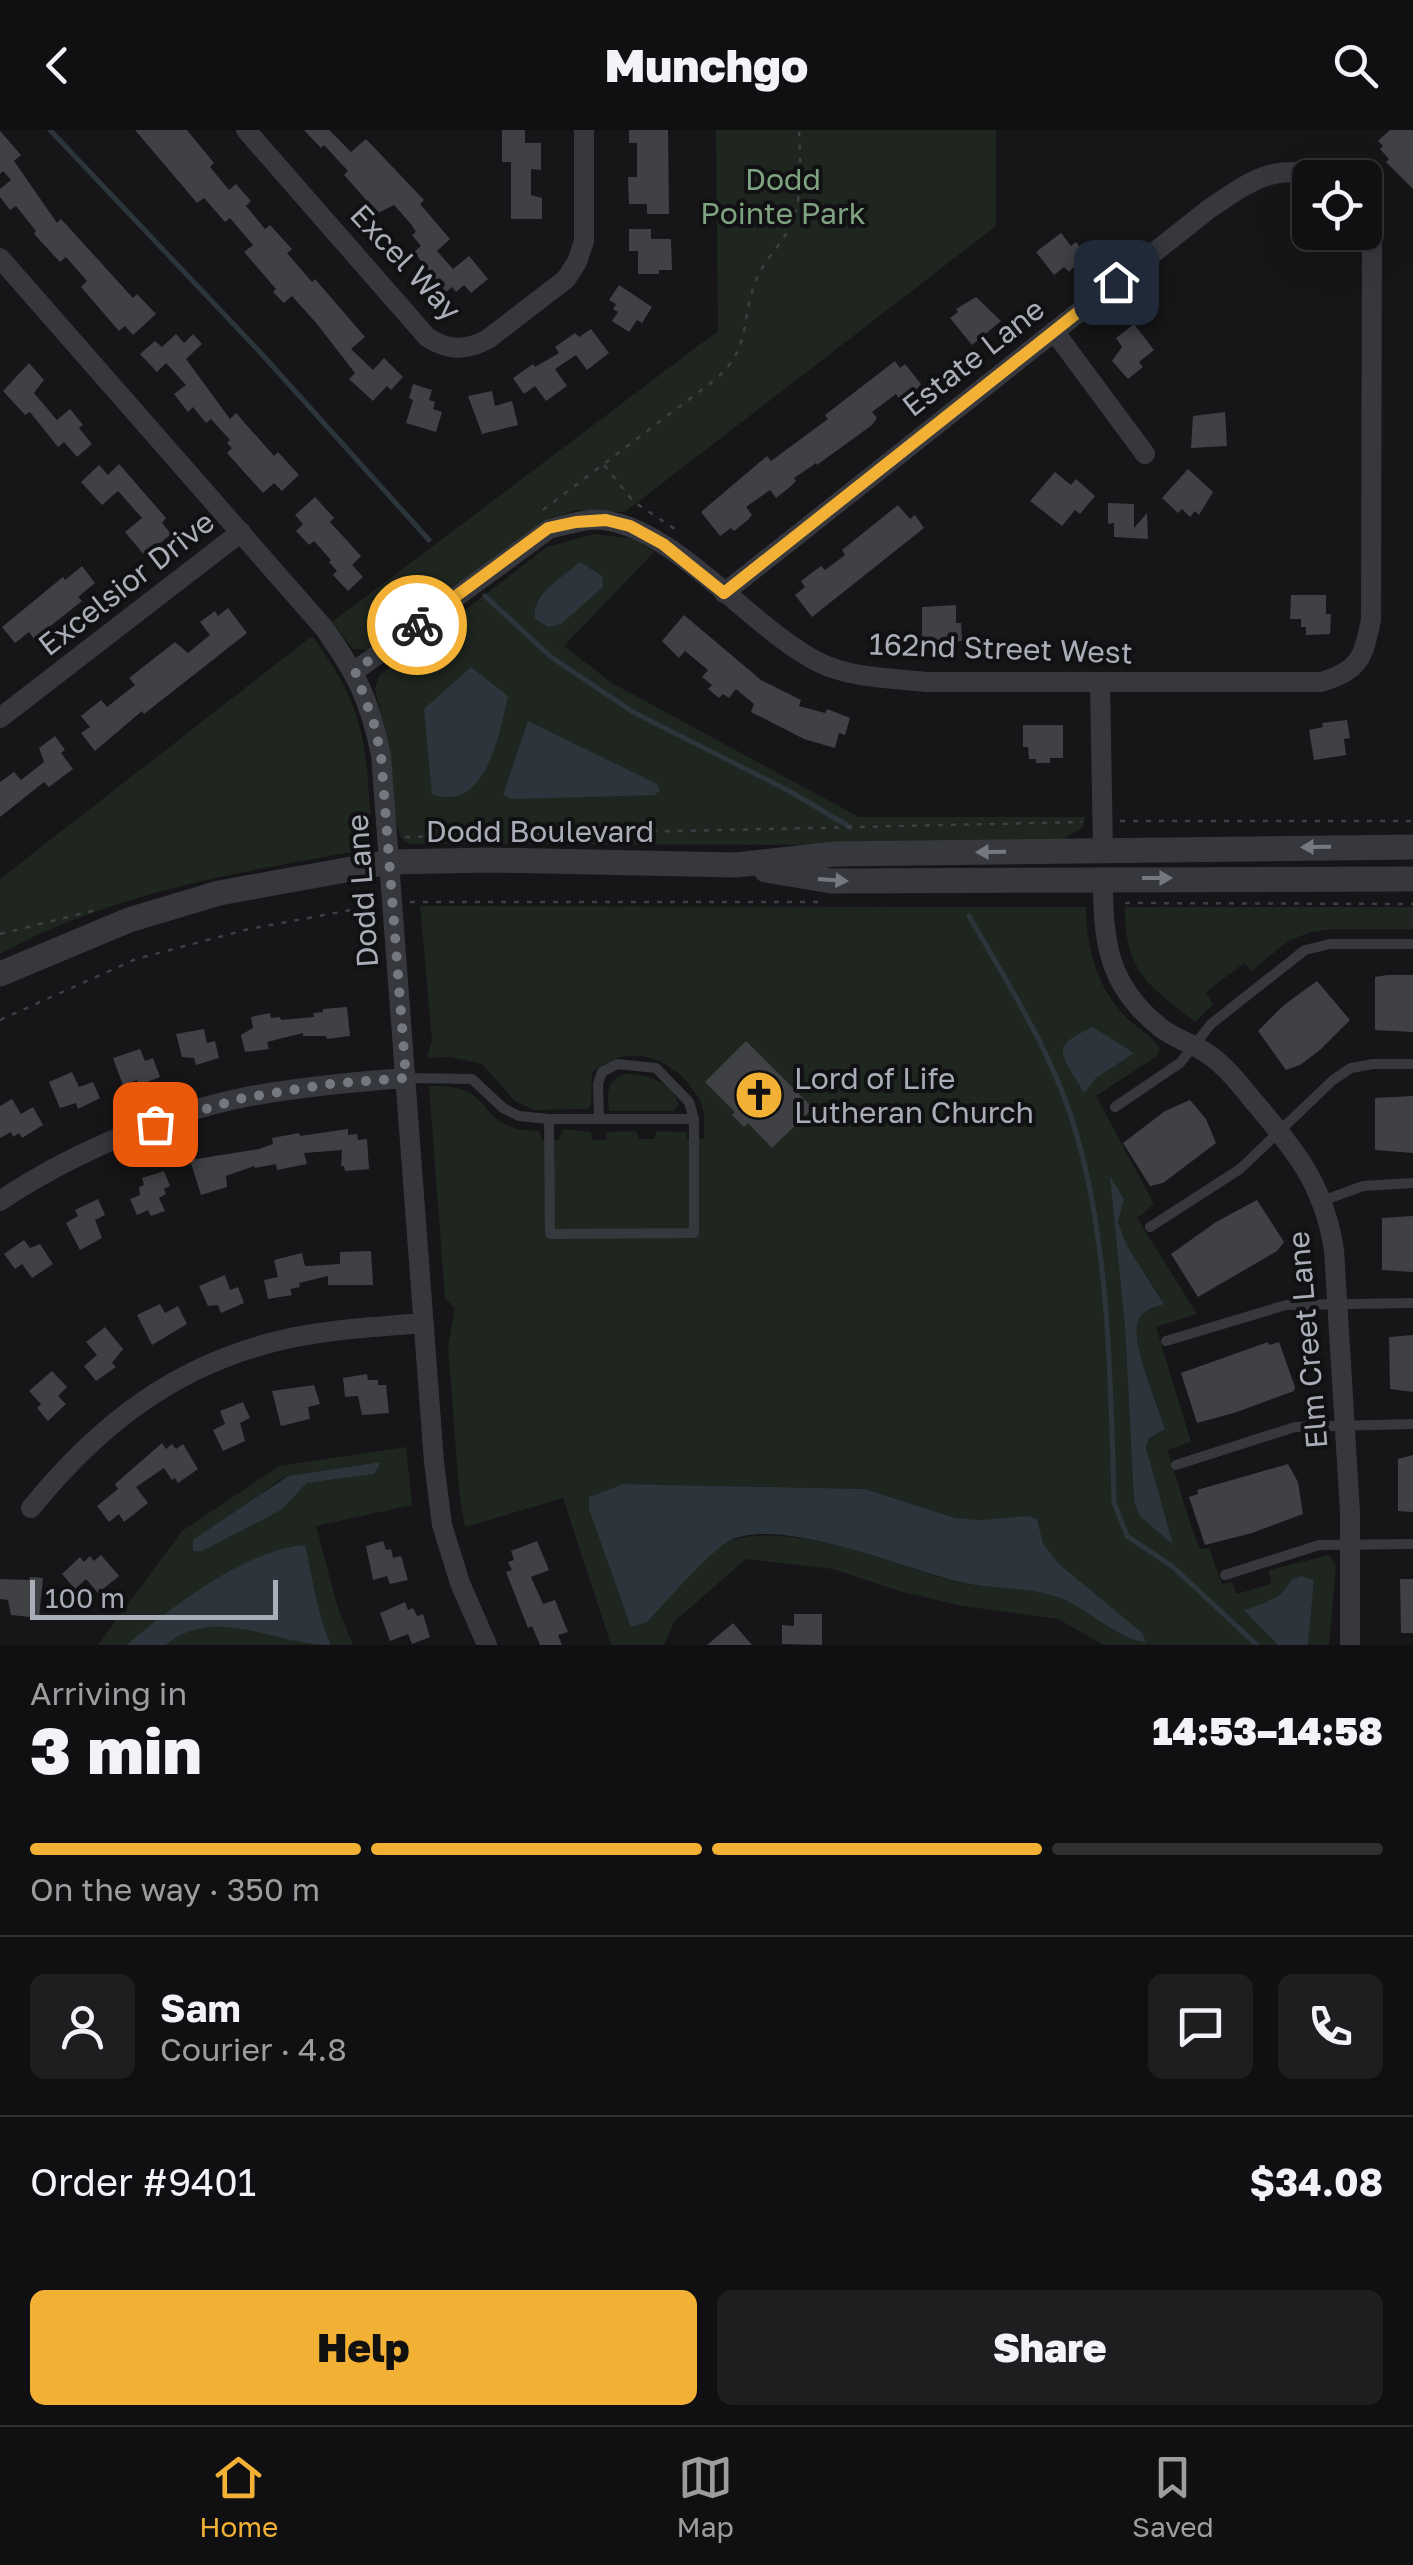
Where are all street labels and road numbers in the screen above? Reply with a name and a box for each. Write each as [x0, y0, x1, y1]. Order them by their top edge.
street label: Excel Way [343, 196, 469, 328]
street label: Estate Lane [895, 290, 1051, 424]
street label: Excelsior Drive [31, 503, 221, 663]
street label: 162nd Street West [869, 625, 1133, 671]
street label: Dodd Lane [339, 813, 385, 969]
street label: Dodd Boulevard [426, 813, 654, 849]
street label: Elm Creet Lane [1280, 1230, 1334, 1450]

